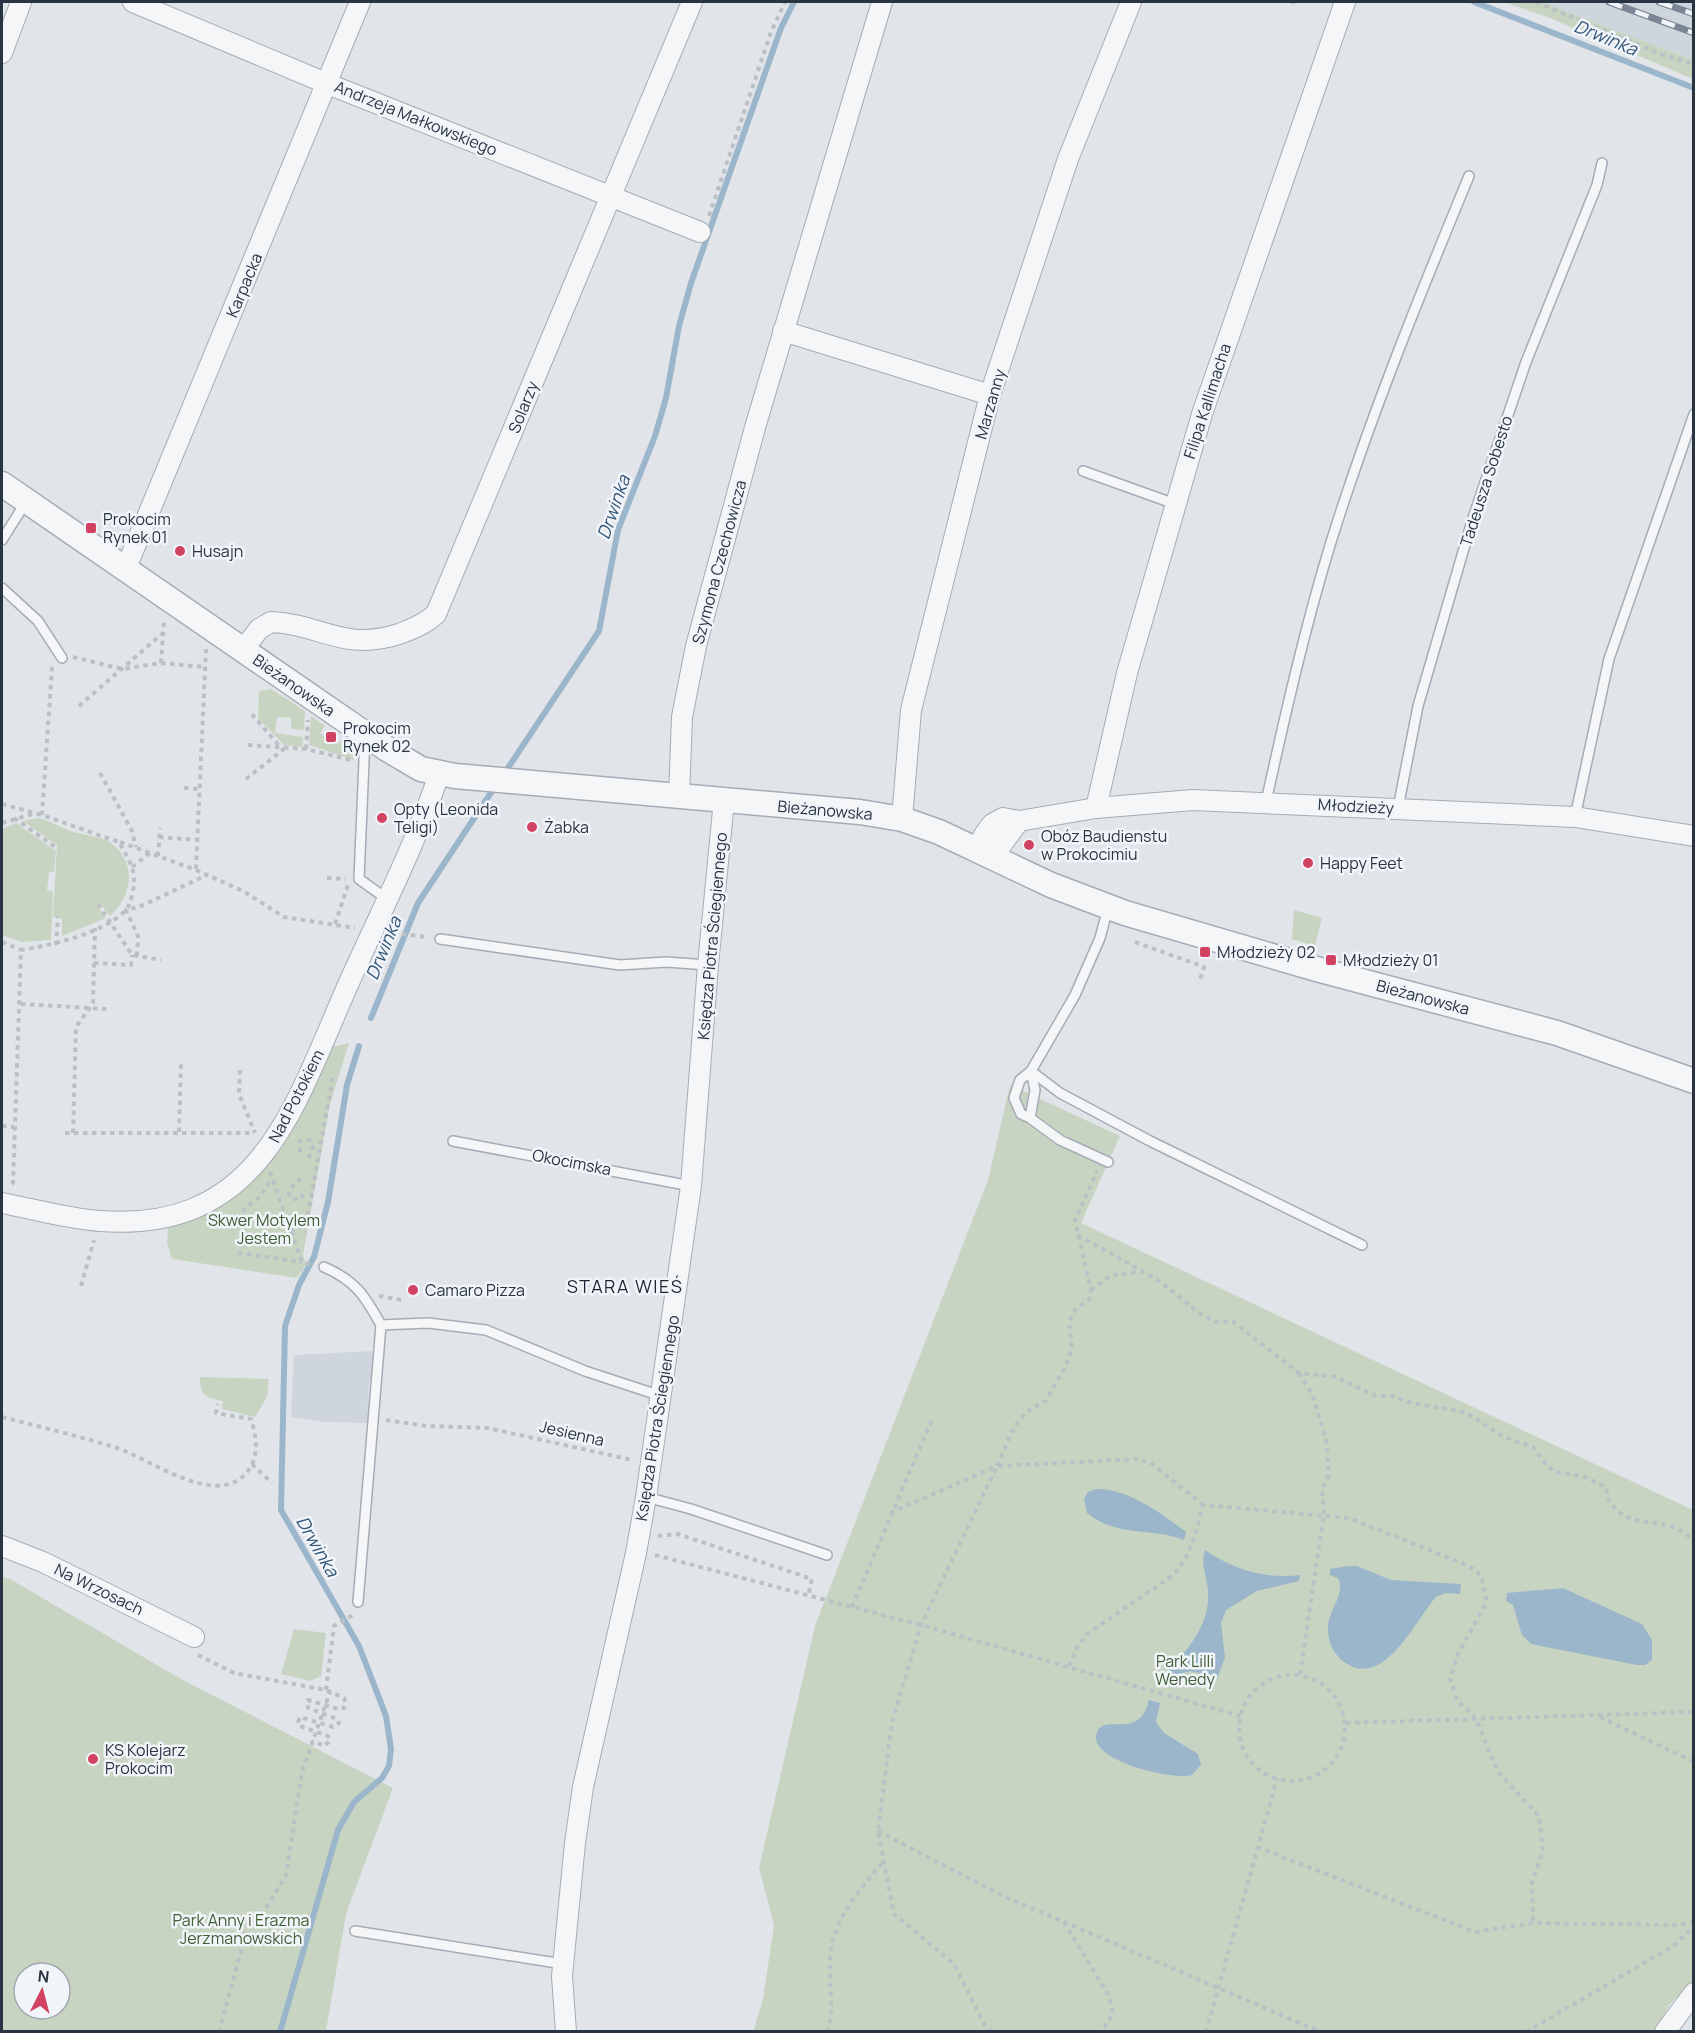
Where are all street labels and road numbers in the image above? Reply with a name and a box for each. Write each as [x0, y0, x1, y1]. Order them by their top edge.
street label: Andrzeja Małkowskiego [331, 75, 501, 161]
street label: Karpacka [221, 249, 267, 321]
street label: Filipa Kallimacha [1178, 340, 1236, 462]
street label: Marzanny [969, 366, 1011, 442]
street label: Solarzy [503, 377, 544, 436]
street label: Tadeusza Sobesto [1454, 413, 1518, 549]
street label: Szymona Czechowicza [687, 478, 751, 646]
street label: Bieżanowska [249, 649, 339, 721]
street label: Młodzieży [1317, 793, 1395, 819]
street label: Bieżanowska [776, 795, 874, 825]
street label: Księdza Piotra Ściegiennego [692, 831, 732, 1041]
street label: Bieżanowska [1374, 974, 1472, 1020]
street label: Nad Potokiem [263, 1046, 329, 1146]
street label: Okocimska [531, 1144, 613, 1180]
street label: Księdza Piotra Ściegiennego [630, 1313, 684, 1523]
street label: Jesienna [537, 1415, 607, 1451]
street label: Na Wrzosach [51, 1558, 147, 1620]

